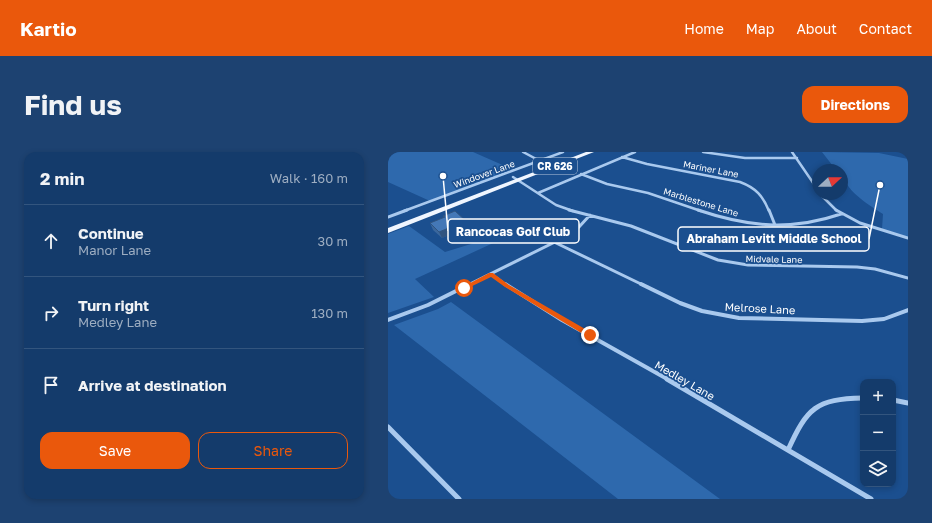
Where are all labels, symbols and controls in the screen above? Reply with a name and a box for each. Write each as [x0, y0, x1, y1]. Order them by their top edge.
text: Kartio [20, 17, 77, 40]
text: Home [684, 20, 724, 37]
text: Map [746, 20, 774, 37]
text: About [796, 20, 837, 37]
text: Contact [859, 20, 912, 37]
button: Directions [802, 86, 908, 123]
text: Find us [24, 88, 122, 121]
street label: Windover Lane [452, 158, 516, 190]
road number: CR 626 [533, 158, 577, 174]
street label: Mariner Lane [682, 158, 740, 180]
north arrow [812, 164, 848, 200]
text: 2 min [40, 168, 84, 189]
text: Walk · 160 m [270, 170, 348, 186]
street label: Marblestone Lane [662, 185, 740, 219]
callout: Rancocas Golf Club [448, 219, 579, 243]
text: Continue [78, 224, 144, 242]
text: Rancocas Golf Club [456, 224, 571, 239]
callout: Abraham Levitt Middle School [678, 227, 869, 251]
icon: ahead [40, 230, 62, 252]
text: Abraham Levitt Middle School [686, 231, 862, 246]
text: 30 m [318, 233, 348, 249]
text: Manor Lane [78, 242, 151, 258]
street label: Midvale Lane [745, 253, 803, 265]
route start [455, 279, 473, 297]
text: Turn right [78, 296, 149, 314]
street label: Melrose Lane [724, 300, 796, 316]
icon: right [40, 302, 62, 324]
text: 130 m [311, 305, 348, 321]
text: Medley Lane [78, 314, 157, 330]
route end [581, 326, 599, 344]
street label: Medley Lane [653, 358, 717, 402]
icon: arrive [40, 374, 62, 396]
text: Arrive at destination [78, 376, 227, 394]
map controls [860, 379, 896, 487]
button: + [860, 379, 896, 415]
button: − [860, 415, 896, 451]
button: Save [40, 432, 190, 469]
button: Share [198, 432, 348, 469]
button: layers [860, 451, 896, 487]

